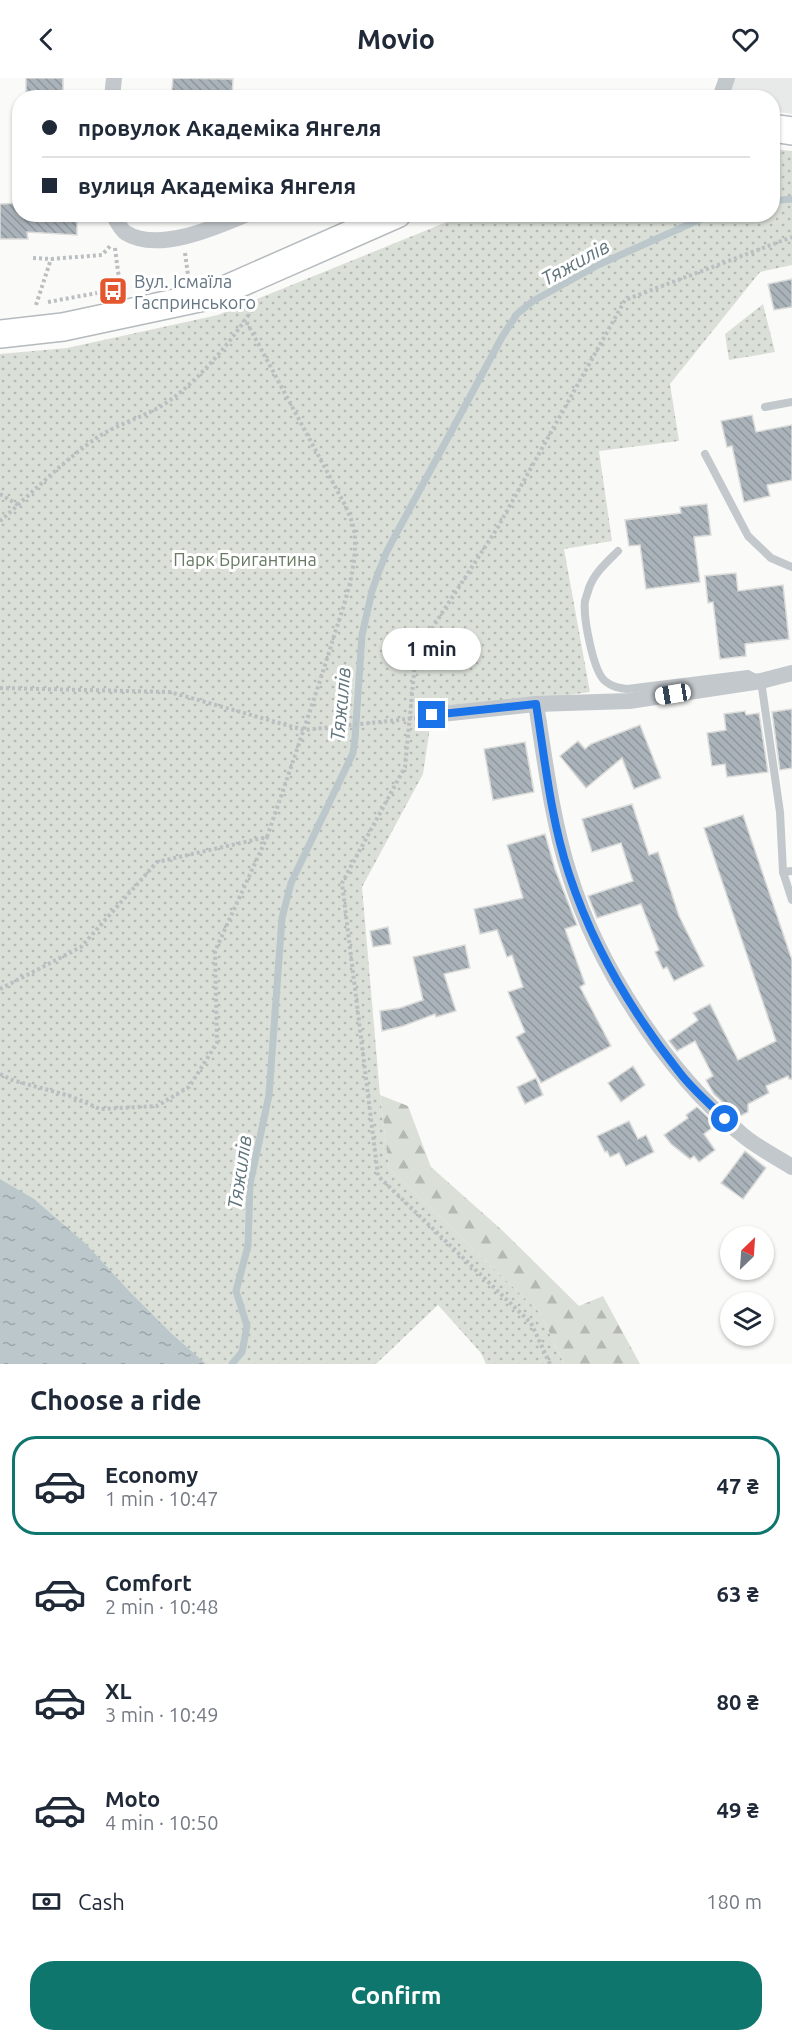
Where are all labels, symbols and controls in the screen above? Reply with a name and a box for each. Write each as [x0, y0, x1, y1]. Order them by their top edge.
icon: back [30, 23, 63, 56]
icon: heart [729, 23, 762, 56]
text: Movio [357, 24, 435, 54]
text: провулок Академіка Янгеля [78, 115, 381, 140]
text: вулиця Академіка Янгеля [78, 173, 356, 198]
water label: Тяжилів [537, 234, 613, 290]
place label: Вул. Ісмаїла Гаспринського [134, 271, 256, 312]
bus stop icon: Вул. Ісмаїла Гаспринського [97, 275, 129, 307]
park label: Парк Бригантина [173, 549, 317, 569]
callout: 1 min [382, 628, 482, 670]
text: 1 min [406, 637, 457, 660]
water label: Тяжилів [325, 666, 355, 742]
car [654, 682, 692, 706]
route end [418, 701, 445, 728]
route start [711, 1105, 738, 1132]
water label: Тяжилів [222, 1134, 256, 1210]
north arrow [720, 1226, 774, 1280]
map controls [720, 1226, 774, 1346]
button: layers [720, 1292, 774, 1346]
text: Choose a ride [30, 1385, 202, 1415]
icon: car [33, 1459, 87, 1513]
text: Economy [105, 1462, 198, 1487]
text: 47 ₴ [717, 1473, 759, 1498]
text: 1 min · 10:47 [105, 1487, 219, 1510]
icon: car [33, 1567, 87, 1621]
text: Comfort [105, 1570, 192, 1595]
text: 63 ₴ [717, 1581, 759, 1606]
text: 2 min · 10:48 [105, 1595, 219, 1618]
icon: car [33, 1675, 87, 1729]
text: XL [105, 1678, 132, 1703]
text: 80 ₴ [717, 1689, 759, 1714]
text: 3 min · 10:49 [105, 1703, 219, 1726]
icon: car [33, 1783, 87, 1837]
text: Moto [105, 1786, 160, 1811]
text: 49 ₴ [717, 1797, 759, 1822]
text: 4 min · 10:50 [105, 1811, 219, 1834]
icon: cash [30, 1885, 63, 1918]
text: Cash [78, 1889, 125, 1914]
text: 180 m [706, 1890, 762, 1913]
button: Confirm [30, 1961, 762, 2030]

